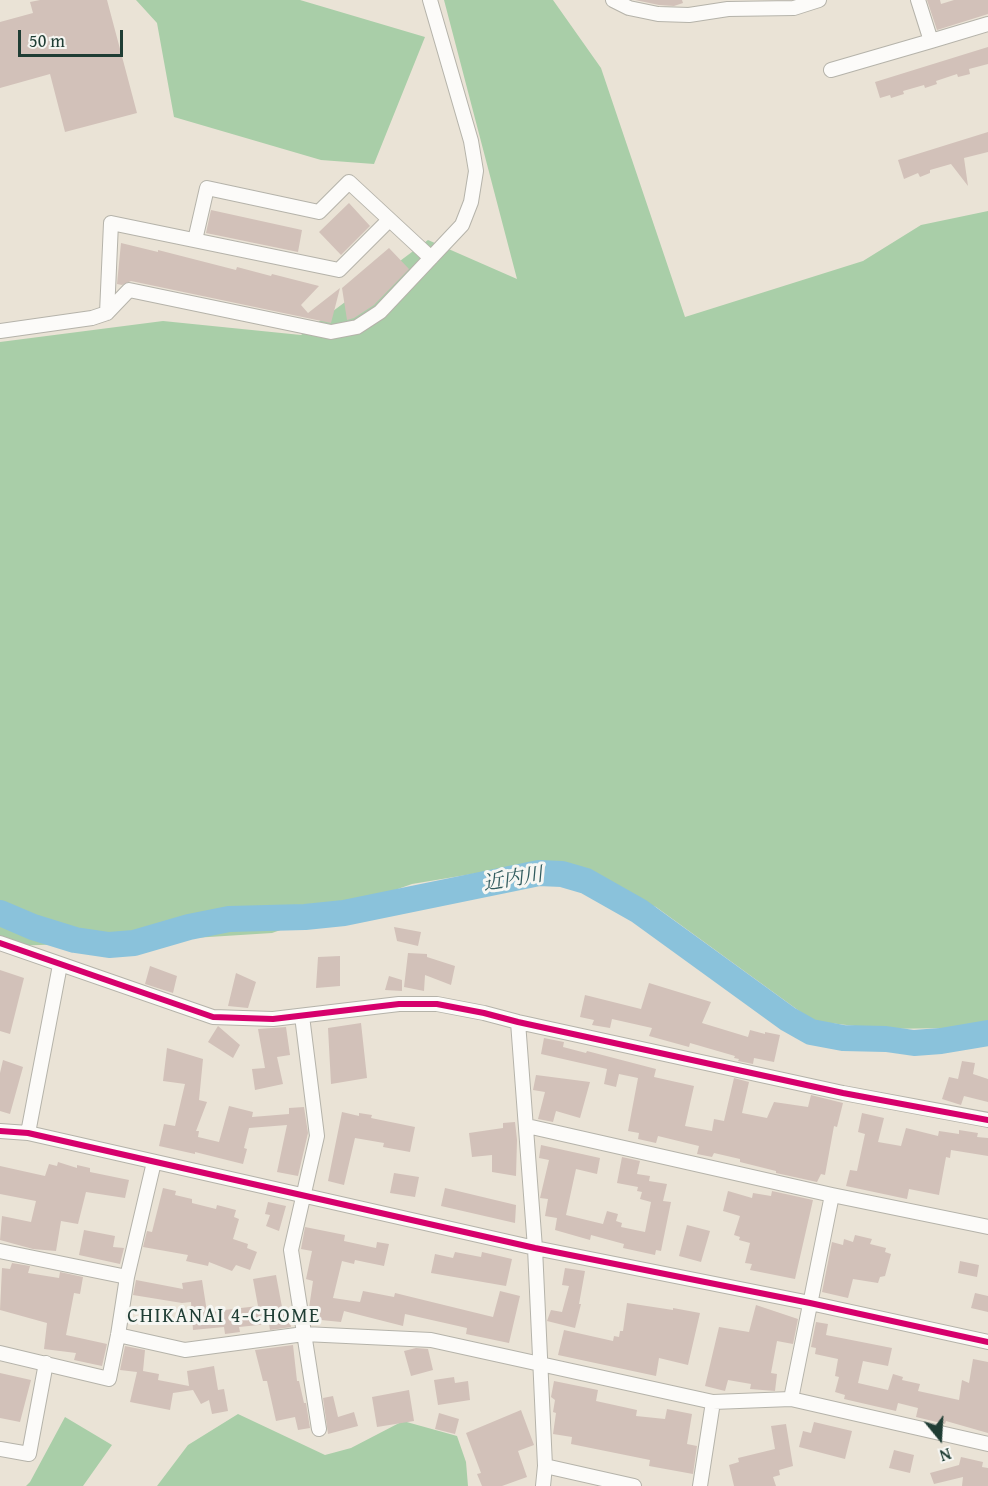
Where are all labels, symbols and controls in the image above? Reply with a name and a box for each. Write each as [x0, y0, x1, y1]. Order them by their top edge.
scale bar [21, 18, 126, 56]
text: 50 m [29, 27, 65, 54]
water label: 近内川 [481, 863, 545, 897]
district label: CHIKANAI 4-CHOME [127, 1305, 321, 1329]
north arrow [910, 1408, 970, 1468]
text: N [937, 1442, 954, 1468]

